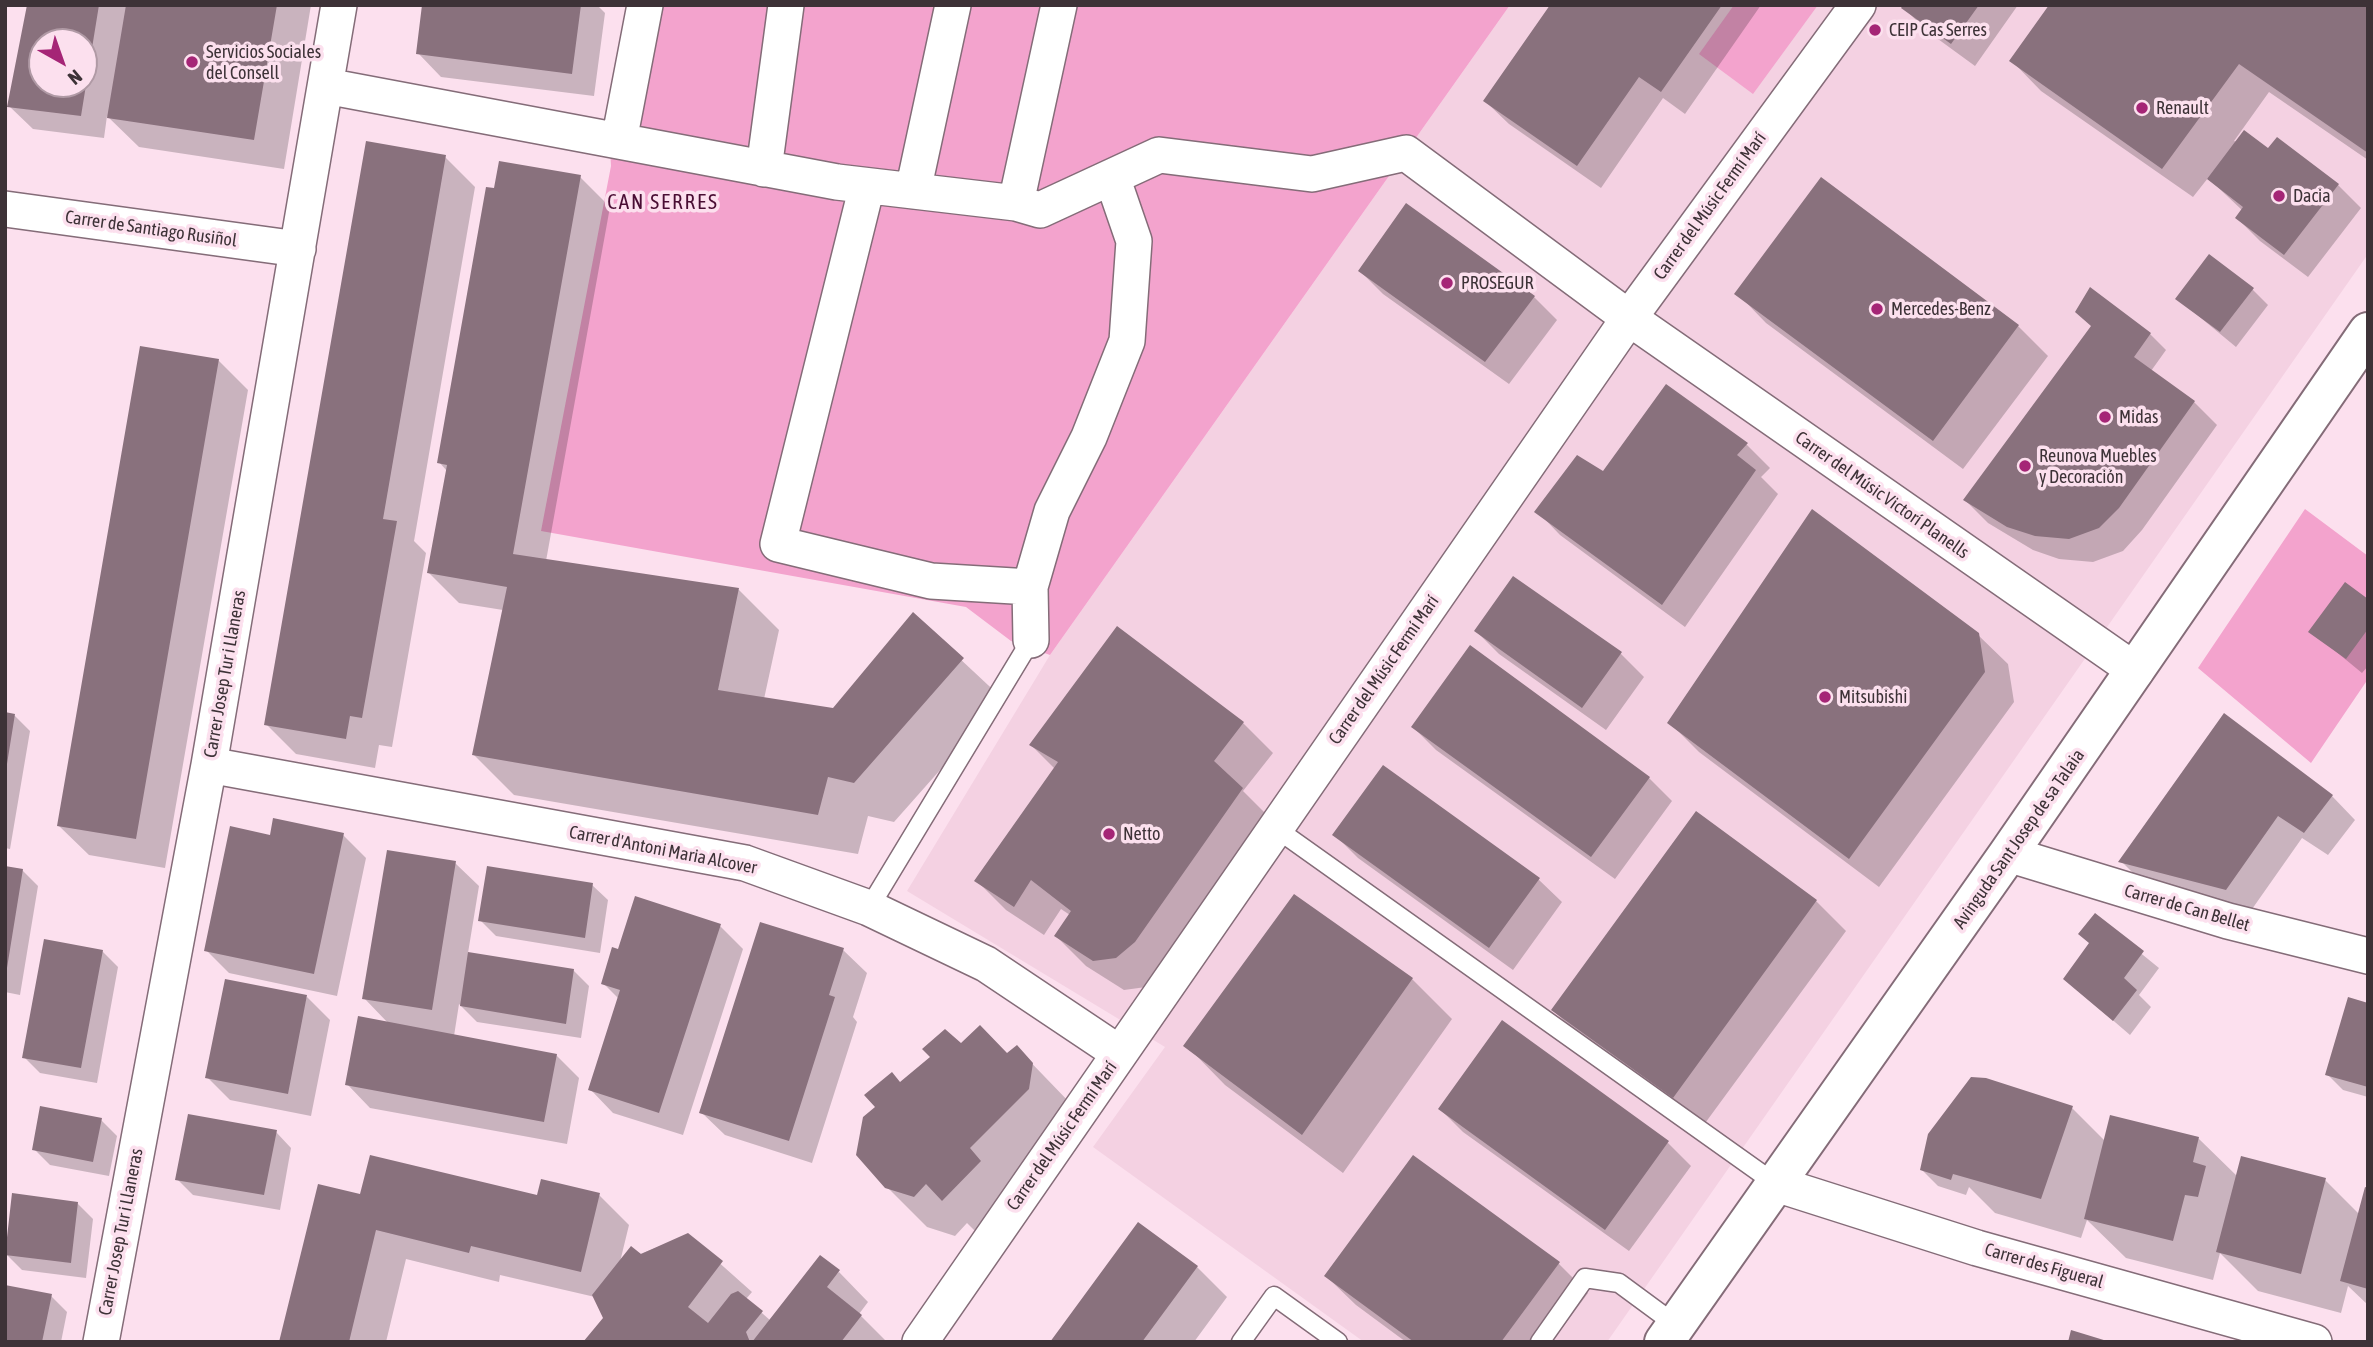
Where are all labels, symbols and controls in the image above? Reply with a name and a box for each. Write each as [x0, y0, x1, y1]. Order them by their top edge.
place label: CEIP Cas Serres [1889, 19, 1987, 41]
marker: CEIP Cas Serres [1867, 22, 1883, 38]
north arrow [28, 28, 98, 98]
place label: Servicios Sociales del Consell [206, 41, 321, 84]
marker: Servicios Sociales del Consell [184, 54, 200, 70]
text: N [64, 66, 87, 90]
place label: Renault [2156, 97, 2209, 119]
marker: Renault [2134, 100, 2150, 116]
street label: Carrer del Músic Fermí Marí [1649, 128, 1771, 284]
place label: Dacia [2293, 185, 2331, 207]
marker: Dacia [2271, 188, 2287, 204]
district label: CAN SERRES [608, 189, 718, 215]
street label: Carrer de Santiago Rusiñol [64, 206, 238, 252]
place label: PROSEGUR [1461, 272, 1534, 294]
marker: PROSEGUR [1439, 275, 1455, 291]
place label: Mercedes-Benz [1891, 298, 1991, 320]
marker: Mercedes-Benz [1869, 301, 1885, 317]
place label: Midas [2119, 406, 2158, 428]
marker: Midas [2097, 409, 2113, 425]
street label: Carrer del Músic Victorí Planells [1791, 427, 1973, 563]
place label: Reunova Muebles y Decoración [2039, 445, 2157, 488]
marker: Reunova Muebles y Decoración [2017, 458, 2033, 474]
street label: Carrer Josep Tur i Llaneras [200, 589, 250, 759]
street label: Carrer del Músic Fermí Marí [1324, 591, 1444, 749]
place label: Mitsubishi [1839, 686, 1907, 708]
marker: Mitsubishi [1817, 689, 1833, 705]
street label: Avinguda Sant Josep de sa Talaia [1949, 745, 2089, 933]
street label: Carrer d'Antoni Maria Alcover [567, 821, 759, 879]
place label: Netto [1123, 823, 1160, 845]
marker: Netto [1101, 826, 1117, 842]
street label: Carrer de Can Bellet [2122, 880, 2252, 936]
street label: Carrer del Músic Fermí Marí [1002, 1057, 1122, 1215]
street label: Carrer Josep Tur i Llaneras [94, 1147, 148, 1317]
street label: Carrer des Figueral [1982, 1239, 2106, 1293]

